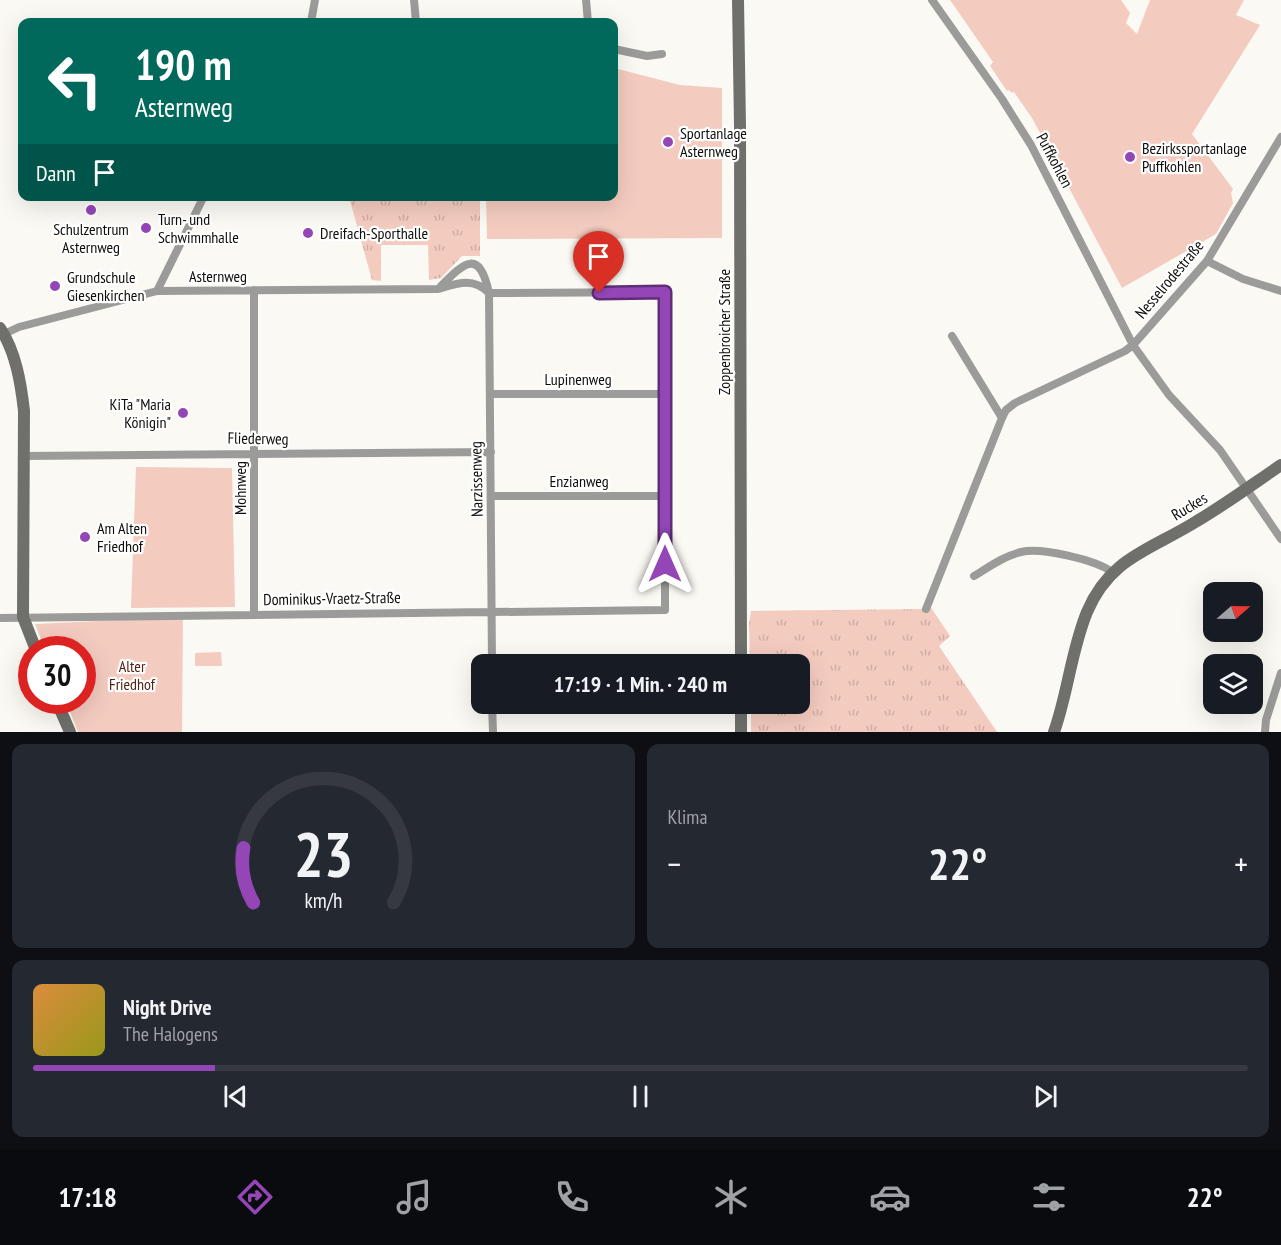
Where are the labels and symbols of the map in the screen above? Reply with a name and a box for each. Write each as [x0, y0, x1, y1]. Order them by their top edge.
place label: Sportanlage Asternweg [680, 123, 747, 161]
street label: Puffkohlen [1032, 129, 1078, 191]
marker: Sportanlage Asternweg [661, 135, 675, 149]
place label: Bezirkssportanlage Puffkohlen [1142, 138, 1247, 176]
marker: Bezirkssportanlage Puffkohlen [1123, 150, 1137, 164]
marker: Schulzentrum Asternweg [84, 203, 98, 217]
place label: Turn- und Schwimmhalle [158, 209, 239, 247]
place label: Schulzentrum Asternweg [53, 219, 129, 257]
marker: Turn- und Schwimmhalle [139, 221, 153, 235]
place label: Dreifach-Sporthalle [320, 223, 428, 243]
marker: Dreifach-Sporthalle [301, 226, 315, 240]
pin [573, 231, 624, 293]
street label: Nesselrodestraße [1130, 236, 1208, 322]
street label: Asternweg [189, 266, 247, 286]
place label: Grundschule Giesenkirchen [67, 267, 144, 305]
street label: Zoppenbroicher Straße [714, 269, 734, 395]
marker: Grundschule Giesenkirchen [48, 279, 62, 293]
street label: Lupinenweg [544, 369, 612, 389]
place label: KiTa "Maria Königin" [110, 394, 171, 432]
marker: KiTa "Maria Königin" [176, 406, 190, 420]
street label: Fliederweg [227, 427, 289, 449]
street label: Narzissenweg [465, 441, 487, 517]
street label: Mohnweg [230, 461, 250, 515]
street label: Enzianweg [549, 471, 609, 491]
street label: Ruckes [1167, 488, 1211, 524]
place label: Am Alten Friedhof [97, 518, 147, 556]
marker: Am Alten Friedhof [78, 530, 92, 544]
position arrow [633, 532, 697, 596]
north arrow [1203, 582, 1263, 642]
street label: Dominikus-Vraetz-Straße [263, 587, 401, 609]
speed limit sign: 30 [18, 636, 96, 714]
park label: Alter Friedhof [109, 656, 156, 694]

